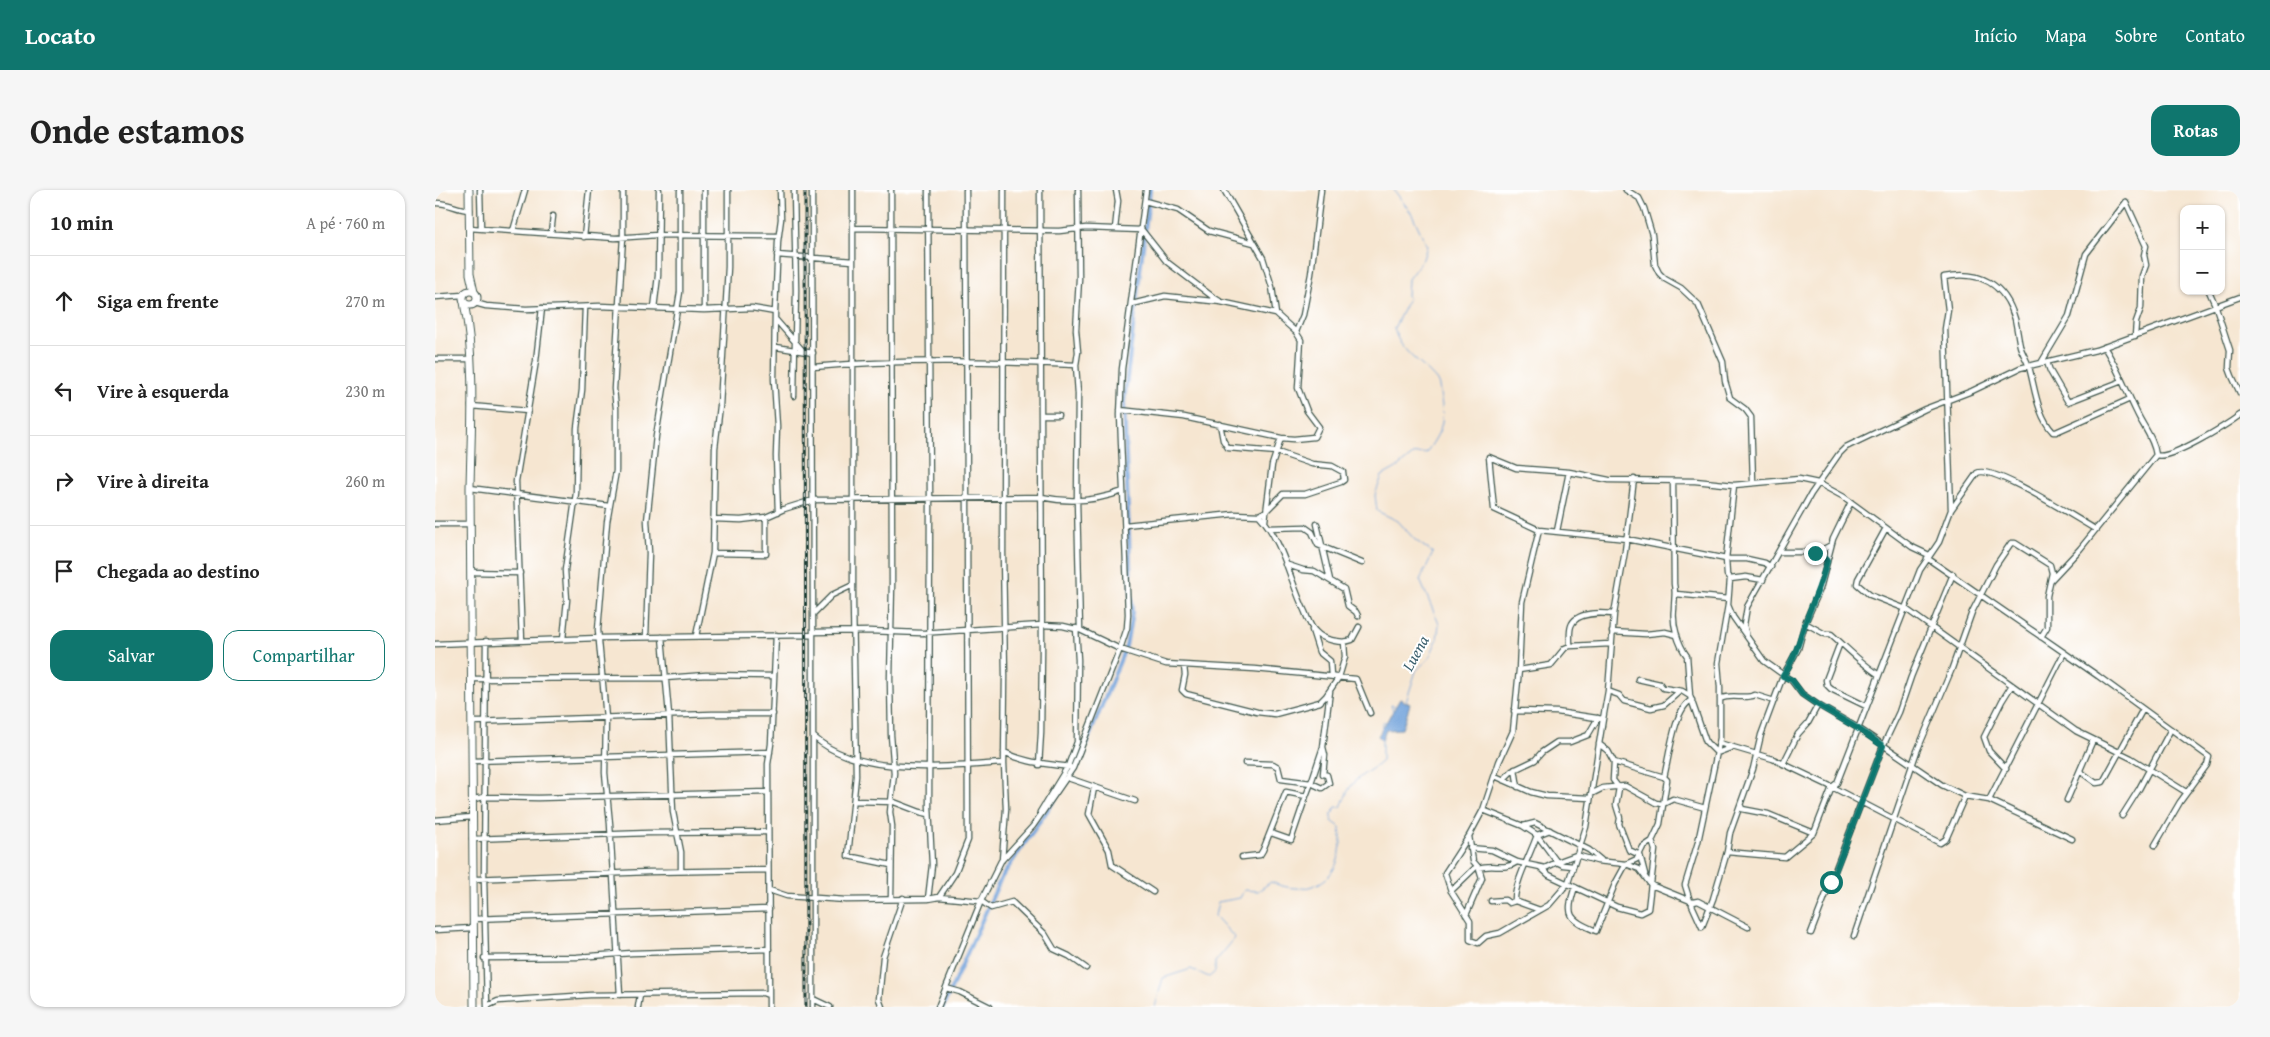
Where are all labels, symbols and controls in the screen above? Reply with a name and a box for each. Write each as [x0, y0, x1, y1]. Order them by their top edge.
text: Locato [25, 18, 96, 53]
text: Início [1974, 22, 2017, 49]
text: Mapa [2045, 22, 2087, 49]
text: Sobre [2115, 22, 2158, 49]
text: Contato [2186, 22, 2245, 49]
text: Onde estamos [30, 105, 245, 156]
button: Rotas [2151, 105, 2240, 156]
map controls [2180, 205, 2225, 295]
button: + [2180, 205, 2225, 250]
text: 10 min [50, 207, 113, 238]
text: A pé · 760 m [306, 211, 385, 235]
button: − [2180, 250, 2225, 295]
icon: ahead [50, 287, 78, 315]
text: Siga em frente [97, 287, 219, 315]
text: 270 m [345, 289, 385, 313]
icon: left [50, 377, 78, 405]
text: Vire à esquerda [97, 377, 229, 405]
text: 230 m [345, 379, 385, 403]
icon: right [50, 467, 78, 495]
text: Vire à direita [97, 467, 209, 495]
text: 260 m [345, 469, 385, 493]
route end [1804, 542, 1827, 565]
icon: arrive [50, 557, 78, 585]
text: Chegada ao destino [97, 557, 260, 585]
button: Salvar [50, 630, 213, 681]
button: Compartilhar [223, 630, 385, 681]
water label: Luena [1395, 630, 1435, 676]
route start [1820, 871, 1843, 894]

